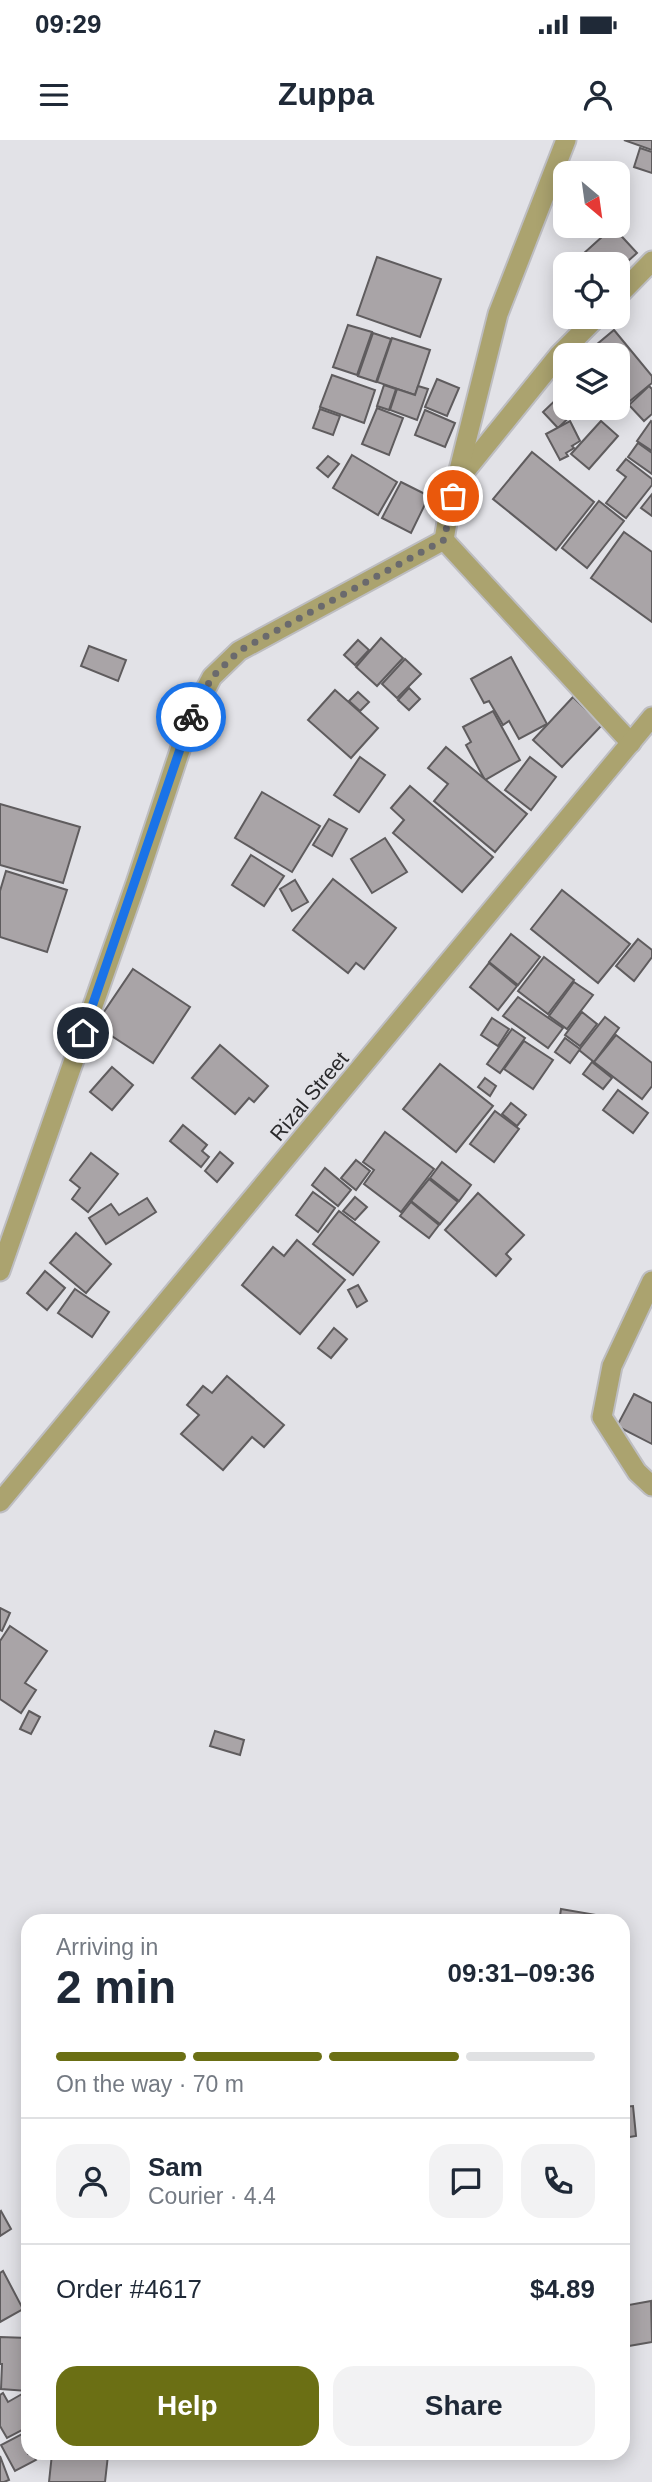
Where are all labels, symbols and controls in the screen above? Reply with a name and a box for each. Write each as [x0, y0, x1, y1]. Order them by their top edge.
text: 09:29 [35, 9, 102, 39]
icon: menu [35, 76, 73, 114]
text: Zuppa [278, 76, 374, 112]
icon: person [579, 76, 617, 114]
north arrow [553, 161, 630, 238]
map controls [553, 161, 630, 420]
button: locate [553, 252, 630, 329]
button: layers [553, 343, 630, 420]
pin [423, 466, 483, 526]
icon: bag [434, 477, 472, 515]
courier [156, 682, 226, 752]
icon: bike [172, 698, 210, 736]
pin [53, 1003, 113, 1063]
icon: home [64, 1014, 102, 1052]
street label: Rizal Street [265, 1047, 353, 1145]
text: Arriving in [56, 1934, 158, 1960]
text: 09:31–09:36 [448, 1958, 595, 1988]
text: 2 min [56, 1961, 176, 2013]
text: On the way · 70 m [56, 2071, 244, 2097]
button: person [56, 2144, 130, 2218]
button: chat [429, 2144, 503, 2218]
button: phone [521, 2144, 595, 2218]
text: Sam [148, 2152, 203, 2182]
text: Courier · 4.4 [148, 2183, 276, 2209]
text: Order #4617 [56, 2274, 202, 2304]
text: $4.89 [530, 2274, 595, 2304]
button: Help [56, 2366, 319, 2446]
button: Share [333, 2366, 595, 2446]

